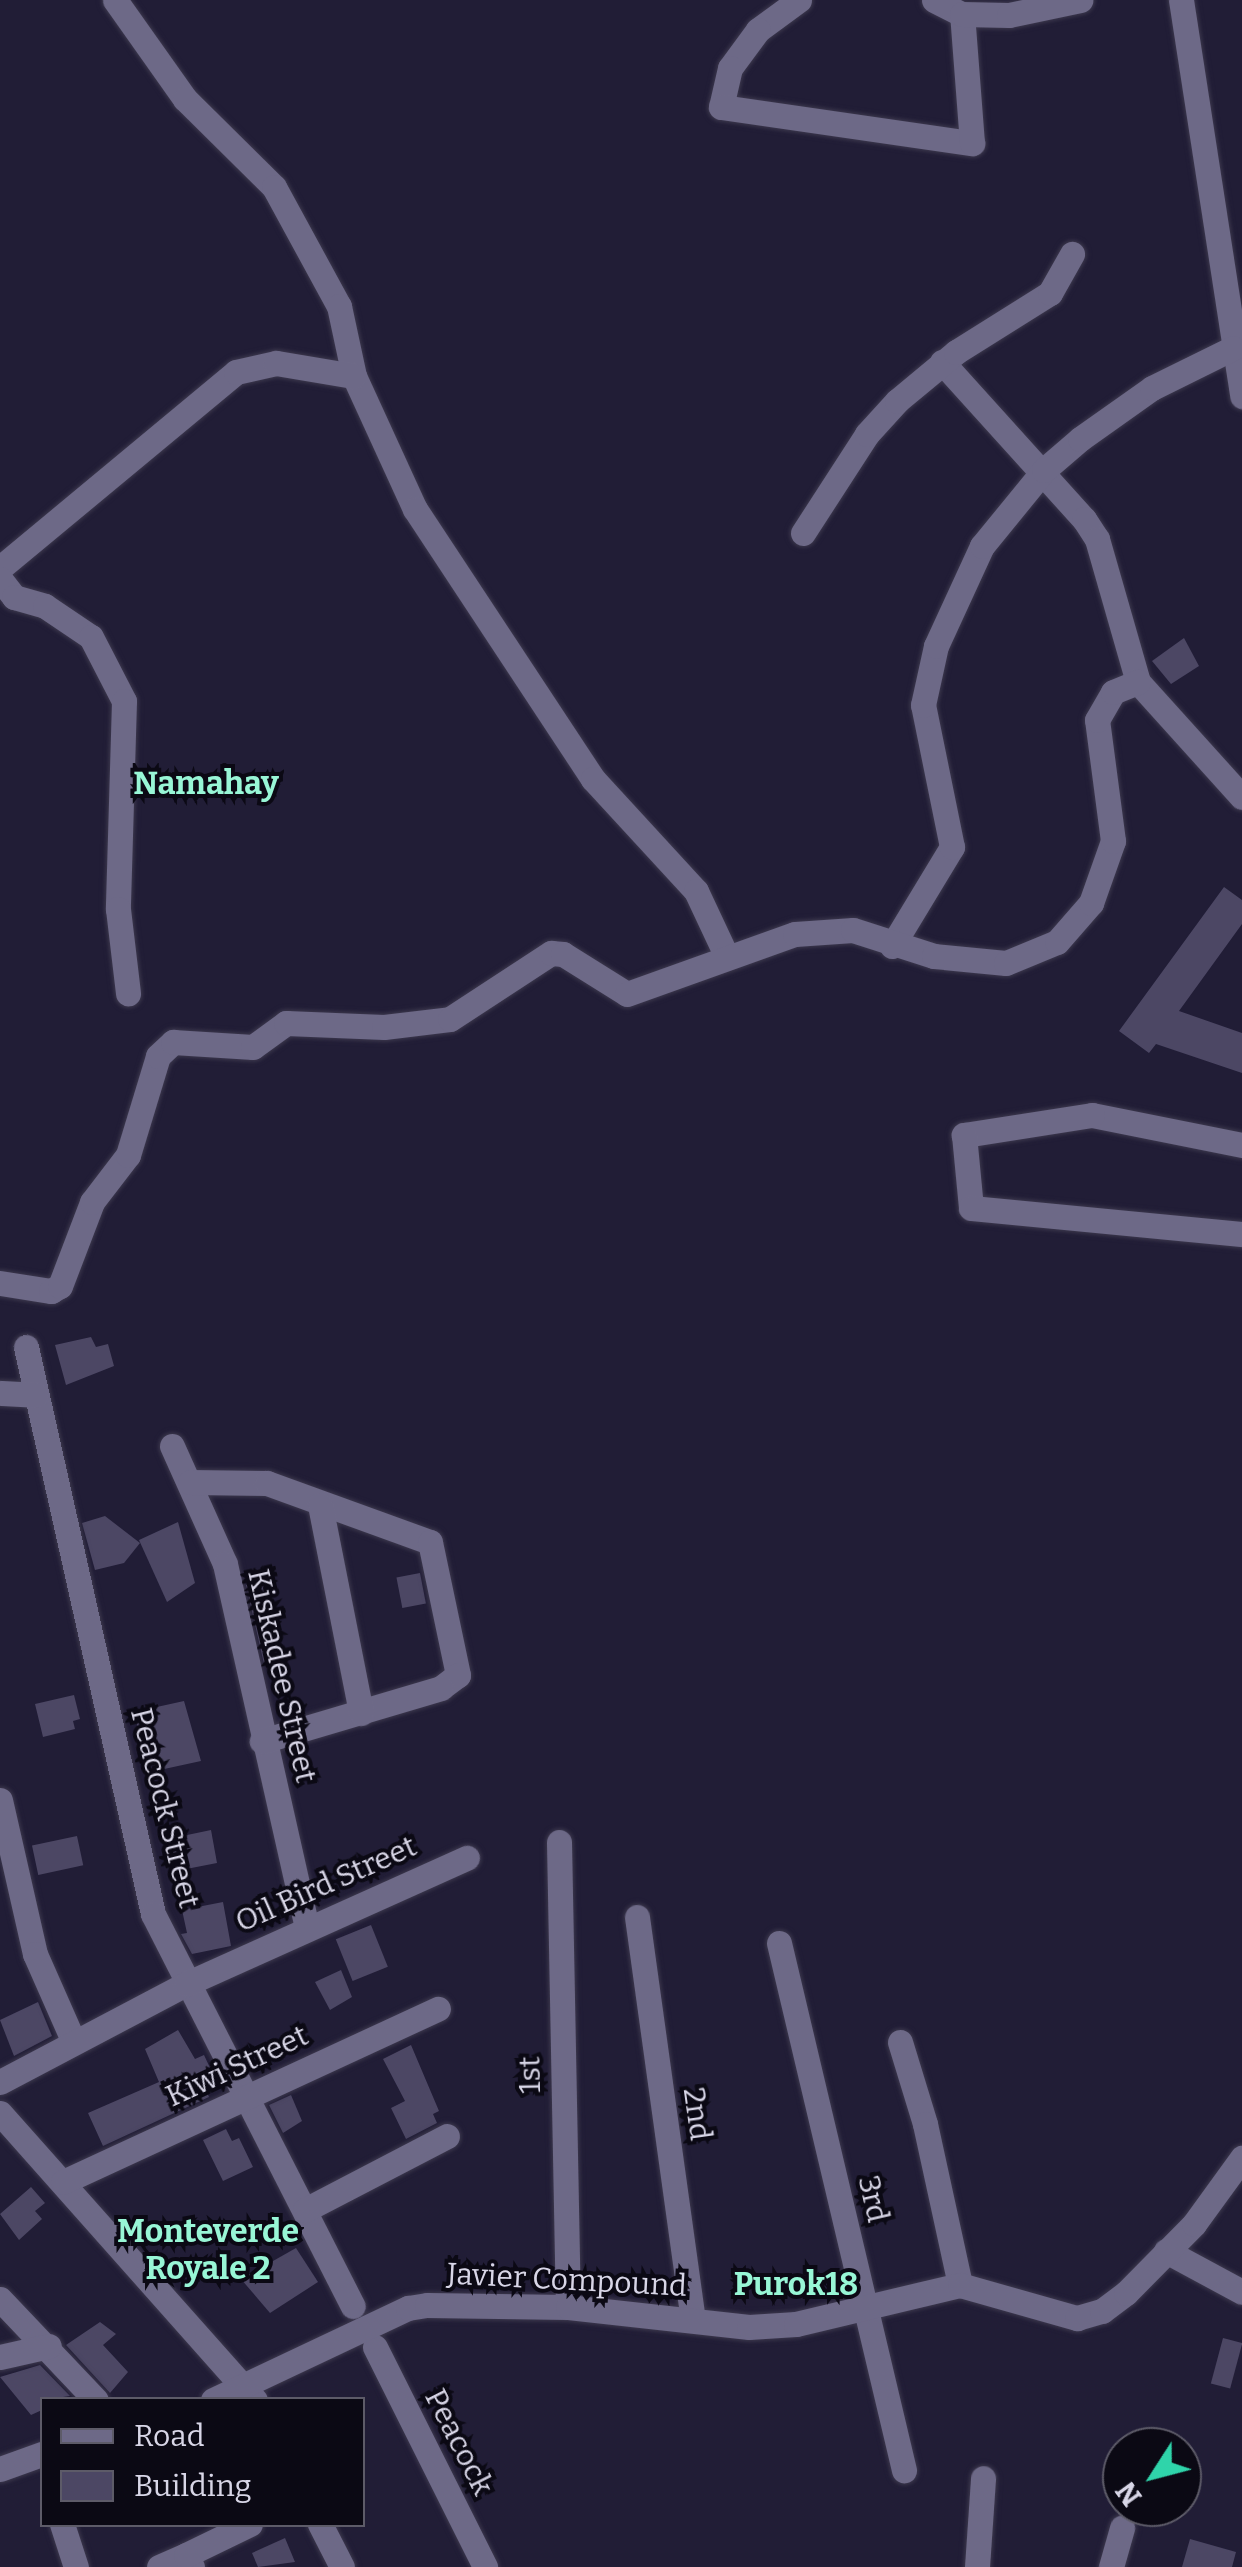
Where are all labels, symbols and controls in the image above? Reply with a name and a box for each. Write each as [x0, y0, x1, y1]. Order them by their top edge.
district label: Namahay [133, 764, 279, 802]
street label: Kiskadee Street [240, 1566, 324, 1786]
street label: Peacock Street [123, 1704, 207, 1912]
street label: Oil Bird Street [230, 1828, 422, 1940]
street label: Kiwi Street [160, 2017, 314, 2115]
street label: 1st [512, 2056, 548, 2094]
street label: 2nd [675, 2085, 719, 2143]
street label: 3rd [850, 2172, 896, 2226]
district label: Monteverde Royale 2 [117, 2213, 299, 2288]
street label: Javier Compound [446, 2256, 688, 2304]
district label: Purok18 [734, 2265, 858, 2303]
street label: Peacock [417, 2383, 501, 2501]
legend [40, 2397, 365, 2527]
text: Road [134, 2418, 205, 2454]
north arrow [1102, 2427, 1202, 2527]
text: Building [134, 2468, 252, 2504]
text: N [1109, 2475, 1149, 2512]

